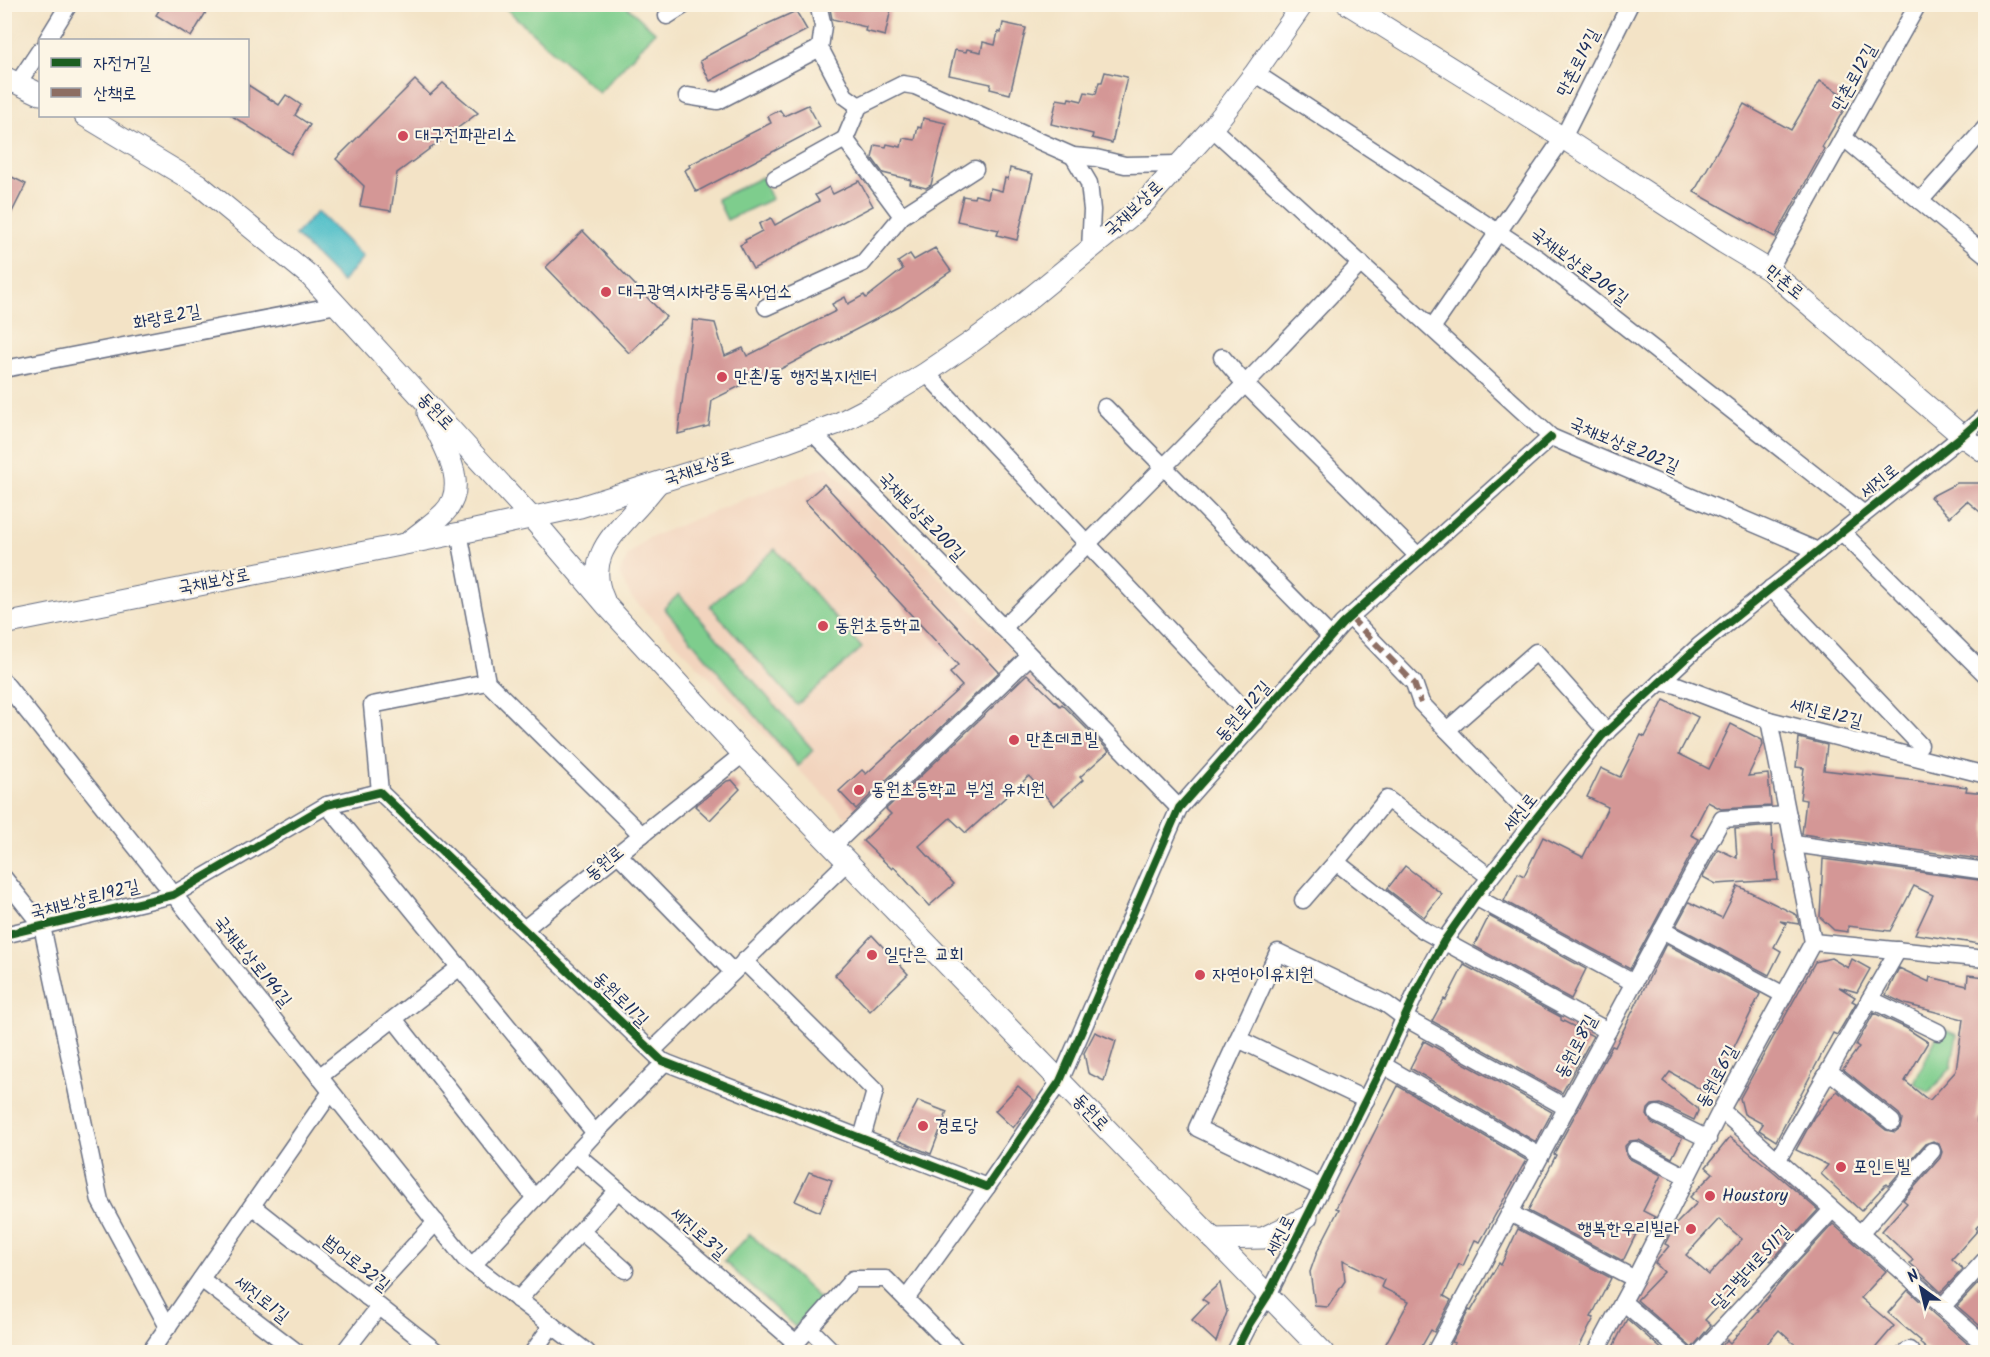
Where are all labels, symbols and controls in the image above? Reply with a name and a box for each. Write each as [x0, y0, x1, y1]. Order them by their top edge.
street label: 만촌로14길 [1549, 23, 1609, 102]
street label: 만촌로12길 [1824, 38, 1886, 117]
legend [39, 39, 249, 117]
text: 자전거길 [93, 50, 151, 79]
text: 산책로 [93, 80, 136, 109]
place label: 대구전파관리소 [415, 122, 516, 151]
marker: 대구전파관리소 [396, 129, 410, 143]
street label: 국채보상로 [1098, 174, 1170, 244]
street label: 국채보상로204길 [1524, 220, 1635, 314]
street label: 만촌로 [1758, 258, 1810, 308]
place label: 대구광역시차량등록사업소 [618, 278, 792, 307]
marker: 대구광역시차량등록사업소 [599, 285, 613, 299]
street label: 화랑로2길 [131, 297, 204, 339]
place label: 만촌1동 행정복지센터 [734, 363, 877, 392]
marker: 만촌1동 행정복지센터 [715, 370, 729, 384]
street label: 동원로 [410, 386, 460, 438]
street label: 국채보상로202길 [1565, 410, 1684, 482]
street label: 국채보상로 [660, 444, 738, 494]
street label: 세진로 [1854, 457, 1906, 507]
street label: 국채보상로200길 [870, 465, 972, 569]
street label: 국채보상로 [176, 561, 252, 603]
place label: 동원초등학교 [835, 612, 922, 641]
marker: 동원초등학교 [816, 619, 830, 633]
street label: 동원로12길 [1209, 674, 1280, 749]
street label: 세진로12길 [1787, 691, 1866, 737]
place label: 만촌데코빌 [1026, 726, 1099, 755]
marker: 만촌데코빌 [1007, 733, 1021, 747]
place label: 동원초등학교 부설 유치원 [871, 776, 1045, 805]
marker: 동원초등학교 부설 유치원 [852, 783, 866, 797]
street label: 세진로 [1496, 787, 1546, 839]
street label: 동원로 [579, 839, 631, 889]
street label: 국채보상로192길 [27, 872, 143, 928]
street label: 국채보상로194길 [206, 910, 299, 1015]
place label: 일단은 교회 [884, 941, 964, 970]
marker: 일단은 교회 [865, 948, 879, 962]
place label: 자연아이유치원 [1212, 961, 1313, 990]
street label: 동원로11길 [585, 966, 655, 1035]
marker: 자연아이유치원 [1193, 968, 1207, 982]
street label: 동원로8길 [1548, 1009, 1606, 1084]
street label: 동원로6길 [1689, 1040, 1747, 1114]
street label: 동원로 [1065, 1087, 1115, 1139]
place label: 경로당 [935, 1112, 979, 1141]
marker: 경로당 [916, 1119, 930, 1133]
place label: 포인트빌 [1853, 1153, 1911, 1182]
marker: 포인트빌 [1834, 1160, 1848, 1174]
place label: Houstory [1722, 1182, 1789, 1211]
marker: Houstory [1703, 1189, 1717, 1203]
street label: 세진로3길 [663, 1201, 734, 1268]
street label: 세진로 [1258, 1210, 1304, 1262]
place label: 행복한우리빌라 [1578, 1215, 1680, 1244]
street label: 달구벌대로511길 [1705, 1218, 1800, 1317]
marker: 행복한우리빌라 [1684, 1222, 1698, 1236]
street label: 범어로32길 [316, 1228, 396, 1300]
north arrow [1891, 1258, 1951, 1318]
text: N [1902, 1264, 1925, 1290]
street label: 세진로1길 [227, 1269, 295, 1331]

